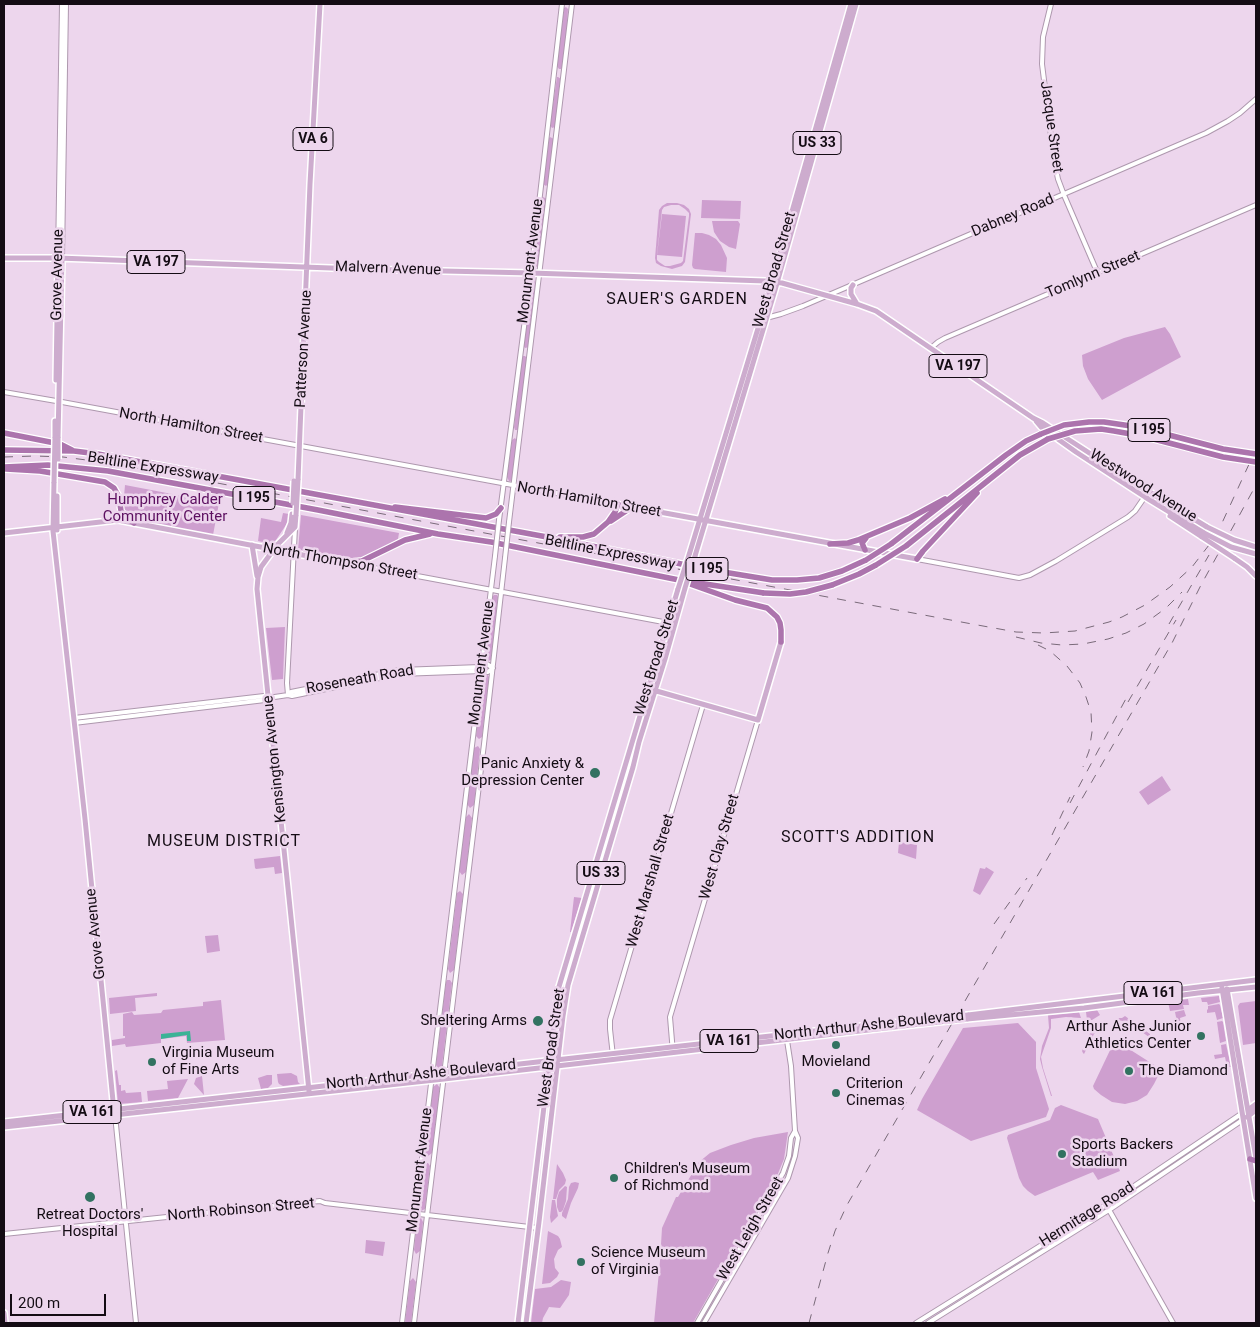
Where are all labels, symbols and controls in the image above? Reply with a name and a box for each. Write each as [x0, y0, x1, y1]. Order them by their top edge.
street label: Jacque Street [1036, 80, 1066, 174]
road number: VA 6 [293, 128, 333, 150]
road number: US 33 [793, 132, 841, 154]
street label: Dabney Road [969, 191, 1057, 241]
street label: Monument Avenue [514, 198, 548, 324]
street label: West Broad Street [750, 210, 800, 330]
street label: Grove Avenue [48, 229, 68, 321]
street label: Tomlynn Street [1043, 247, 1143, 303]
road number: VA 197 [127, 250, 185, 274]
street label: Malvern Avenue [335, 258, 441, 280]
street label: Patterson Avenue [292, 290, 316, 408]
district label: SAUER'S GARDEN [604, 290, 750, 310]
road number: VA 197 [929, 354, 987, 378]
street label: North Hamilton Street [118, 404, 264, 448]
road number: I 195 [1128, 418, 1170, 442]
street label: Westwood Avenue [1086, 446, 1200, 526]
street label: Beltline Expressway [86, 449, 220, 487]
street label: North Hamilton Street [516, 478, 662, 522]
road number: I 195 [233, 486, 275, 509]
park label: Humphrey Calder Community Center [103, 491, 227, 526]
street label: Beltline Expressway [543, 532, 677, 574]
street label: North Thompson Street [261, 540, 419, 584]
road number: I 195 [686, 558, 728, 580]
street label: West Broad Street [631, 598, 683, 718]
street label: Monument Avenue [465, 600, 499, 726]
street label: Roseneath Road [305, 662, 415, 698]
street label: Kensington Avenue [259, 694, 291, 824]
place label: Panic Anxiety & Depression Center [461, 755, 584, 790]
marker: Panic Anxiety & Depression Center [588, 766, 602, 780]
street label: West Clay Street [696, 792, 744, 902]
street label: West Marshall Street [623, 812, 679, 950]
district label: SCOTT'S ADDITION [779, 828, 937, 848]
district label: MUSEUM DISTRICT [145, 832, 303, 852]
road number: US 33 [577, 861, 625, 884]
street label: Grove Avenue [82, 888, 110, 980]
road number: VA 161 [1124, 981, 1182, 1004]
street label: West Broad Street [535, 987, 569, 1109]
street label: North Arthur Ashe Boulevard [773, 1007, 965, 1045]
place label: Sheltering Arms [420, 1012, 527, 1030]
marker: Sheltering Arms [531, 1014, 545, 1028]
place label: Arthur Ashe Junior Athletics Center [1066, 1018, 1191, 1053]
road number: VA 161 [700, 1030, 758, 1052]
marker: Arthur Ashe Junior Athletics Center [1195, 1030, 1207, 1042]
marker: Movieland [830, 1039, 842, 1051]
place label: Virginia Museum of Fine Arts [162, 1044, 275, 1079]
place label: Movieland [802, 1053, 870, 1071]
marker: Virginia Museum of Fine Arts [146, 1056, 158, 1068]
street label: North Arthur Ashe Boulevard [325, 1056, 517, 1094]
place label: The Diamond [1139, 1062, 1228, 1080]
marker: The Diamond [1123, 1065, 1135, 1077]
place label: Criterion Cinemas [846, 1075, 905, 1110]
marker: Criterion Cinemas [830, 1087, 842, 1099]
road number: VA 161 [63, 1100, 121, 1124]
street label: Monument Avenue [403, 1107, 437, 1233]
place label: Sports Backers Stadium [1072, 1136, 1173, 1171]
marker: Sports Backers Stadium [1056, 1148, 1068, 1160]
place label: Children's Museum of Richmond [624, 1160, 750, 1195]
marker: Children's Museum of Richmond [608, 1172, 620, 1184]
street label: West Leigh Street [714, 1174, 788, 1284]
street label: Hermitage Road [1036, 1179, 1138, 1251]
marker: Retreat Doctors' Hospital [83, 1190, 97, 1204]
street label: North Robinson Street [167, 1195, 315, 1225]
place label: Retreat Doctors' Hospital [37, 1206, 143, 1241]
place label: Science Museum of Virginia [591, 1244, 706, 1279]
marker: Science Museum of Virginia [575, 1256, 587, 1268]
scale bar [12, 1284, 109, 1316]
text: 200 m [18, 1294, 60, 1312]

